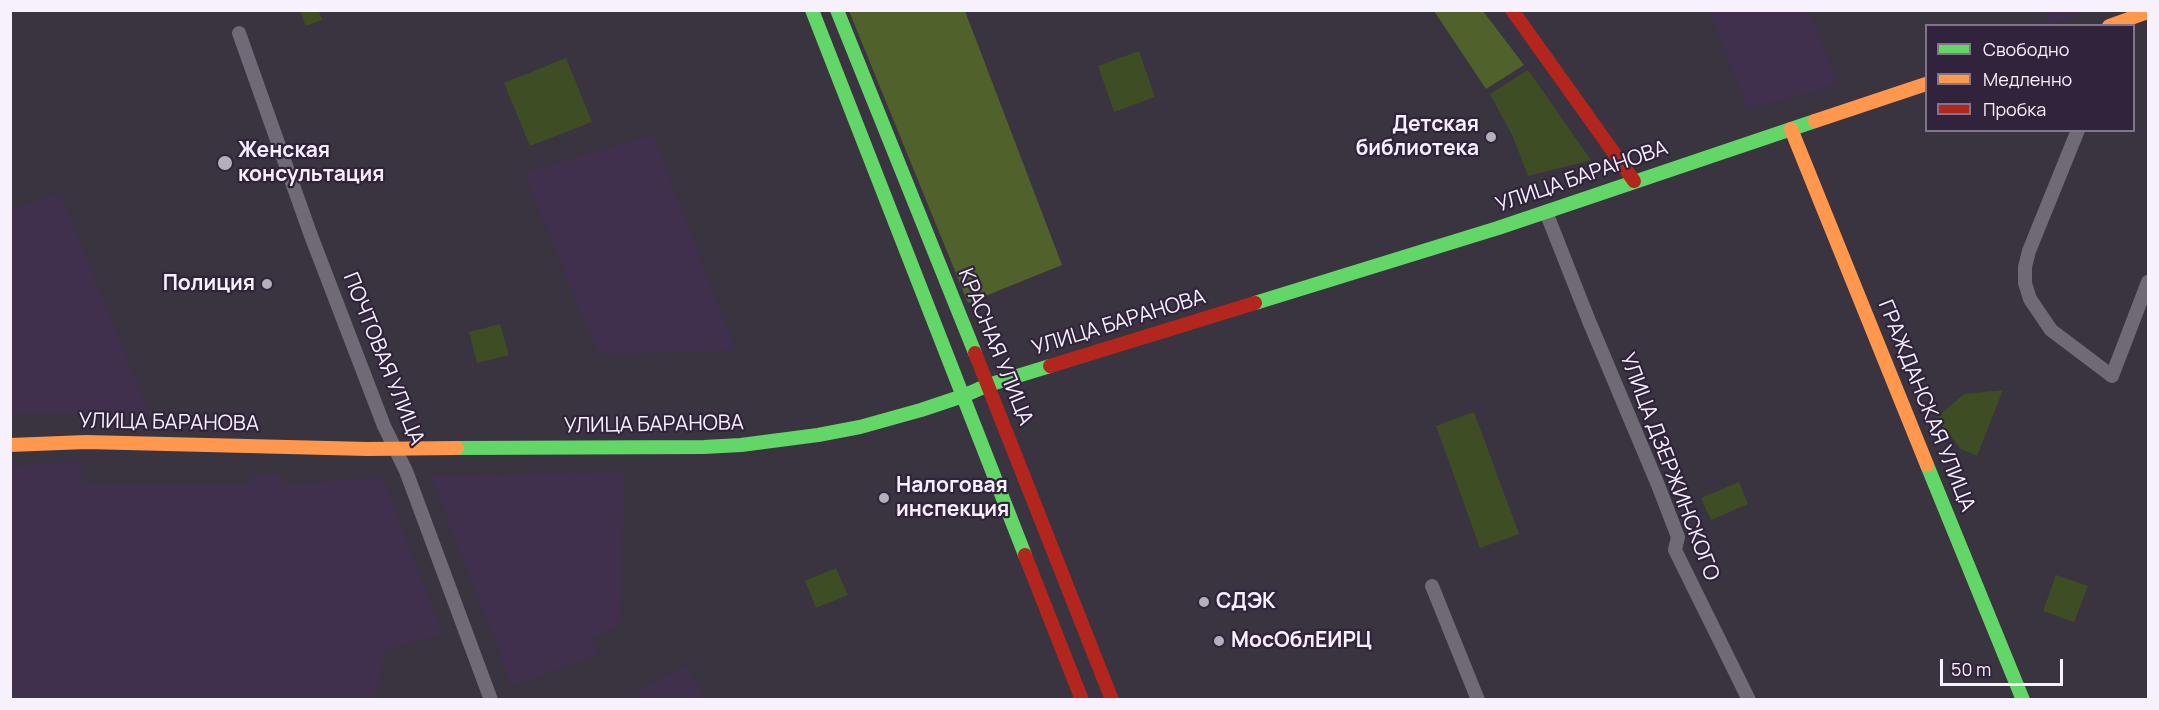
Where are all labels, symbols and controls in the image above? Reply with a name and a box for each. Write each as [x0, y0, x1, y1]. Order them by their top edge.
legend [1925, 24, 2135, 132]
text: Свободно [1983, 37, 2069, 61]
text: Медленно [1983, 67, 2072, 91]
text: Пробка [1983, 97, 2046, 121]
place label: Детская библиотека [1356, 112, 1479, 162]
marker: Детская библиотека [1484, 130, 1498, 144]
street label: УЛИЦА БАРАНОВА [1493, 136, 1671, 218]
place label: Женская консультация [238, 138, 384, 188]
marker: Женская консультация [216, 154, 234, 172]
street label: КРАСНАЯ УЛИЦА [952, 265, 1038, 429]
street label: ПОЧТОВАЯ УЛИЦА [337, 269, 429, 449]
place label: Полиция [163, 271, 255, 297]
marker: Полиция [260, 277, 274, 291]
street label: УЛИЦА БАРАНОВА [1029, 285, 1209, 361]
street label: ГРАЖДАНСКАЯ УЛИЦА [1872, 297, 1980, 515]
street label: УЛИЦА ДЗЕРЖИНСКОГО [1614, 350, 1724, 584]
street label: УЛИЦА БАРАНОВА [79, 409, 259, 437]
street label: УЛИЦА БАРАНОВА [564, 411, 744, 439]
place label: Налоговая инспекция [896, 473, 1009, 523]
marker: Налоговая инспекция [877, 491, 891, 505]
place label: СДЭК [1216, 589, 1276, 615]
marker: СДЭК [1197, 595, 1211, 609]
place label: МосОблЕИРЦ [1231, 628, 1372, 654]
marker: МосОблЕИРЦ [1212, 634, 1226, 648]
scale bar [1943, 647, 2066, 685]
text: 50 m [1951, 657, 1991, 681]

